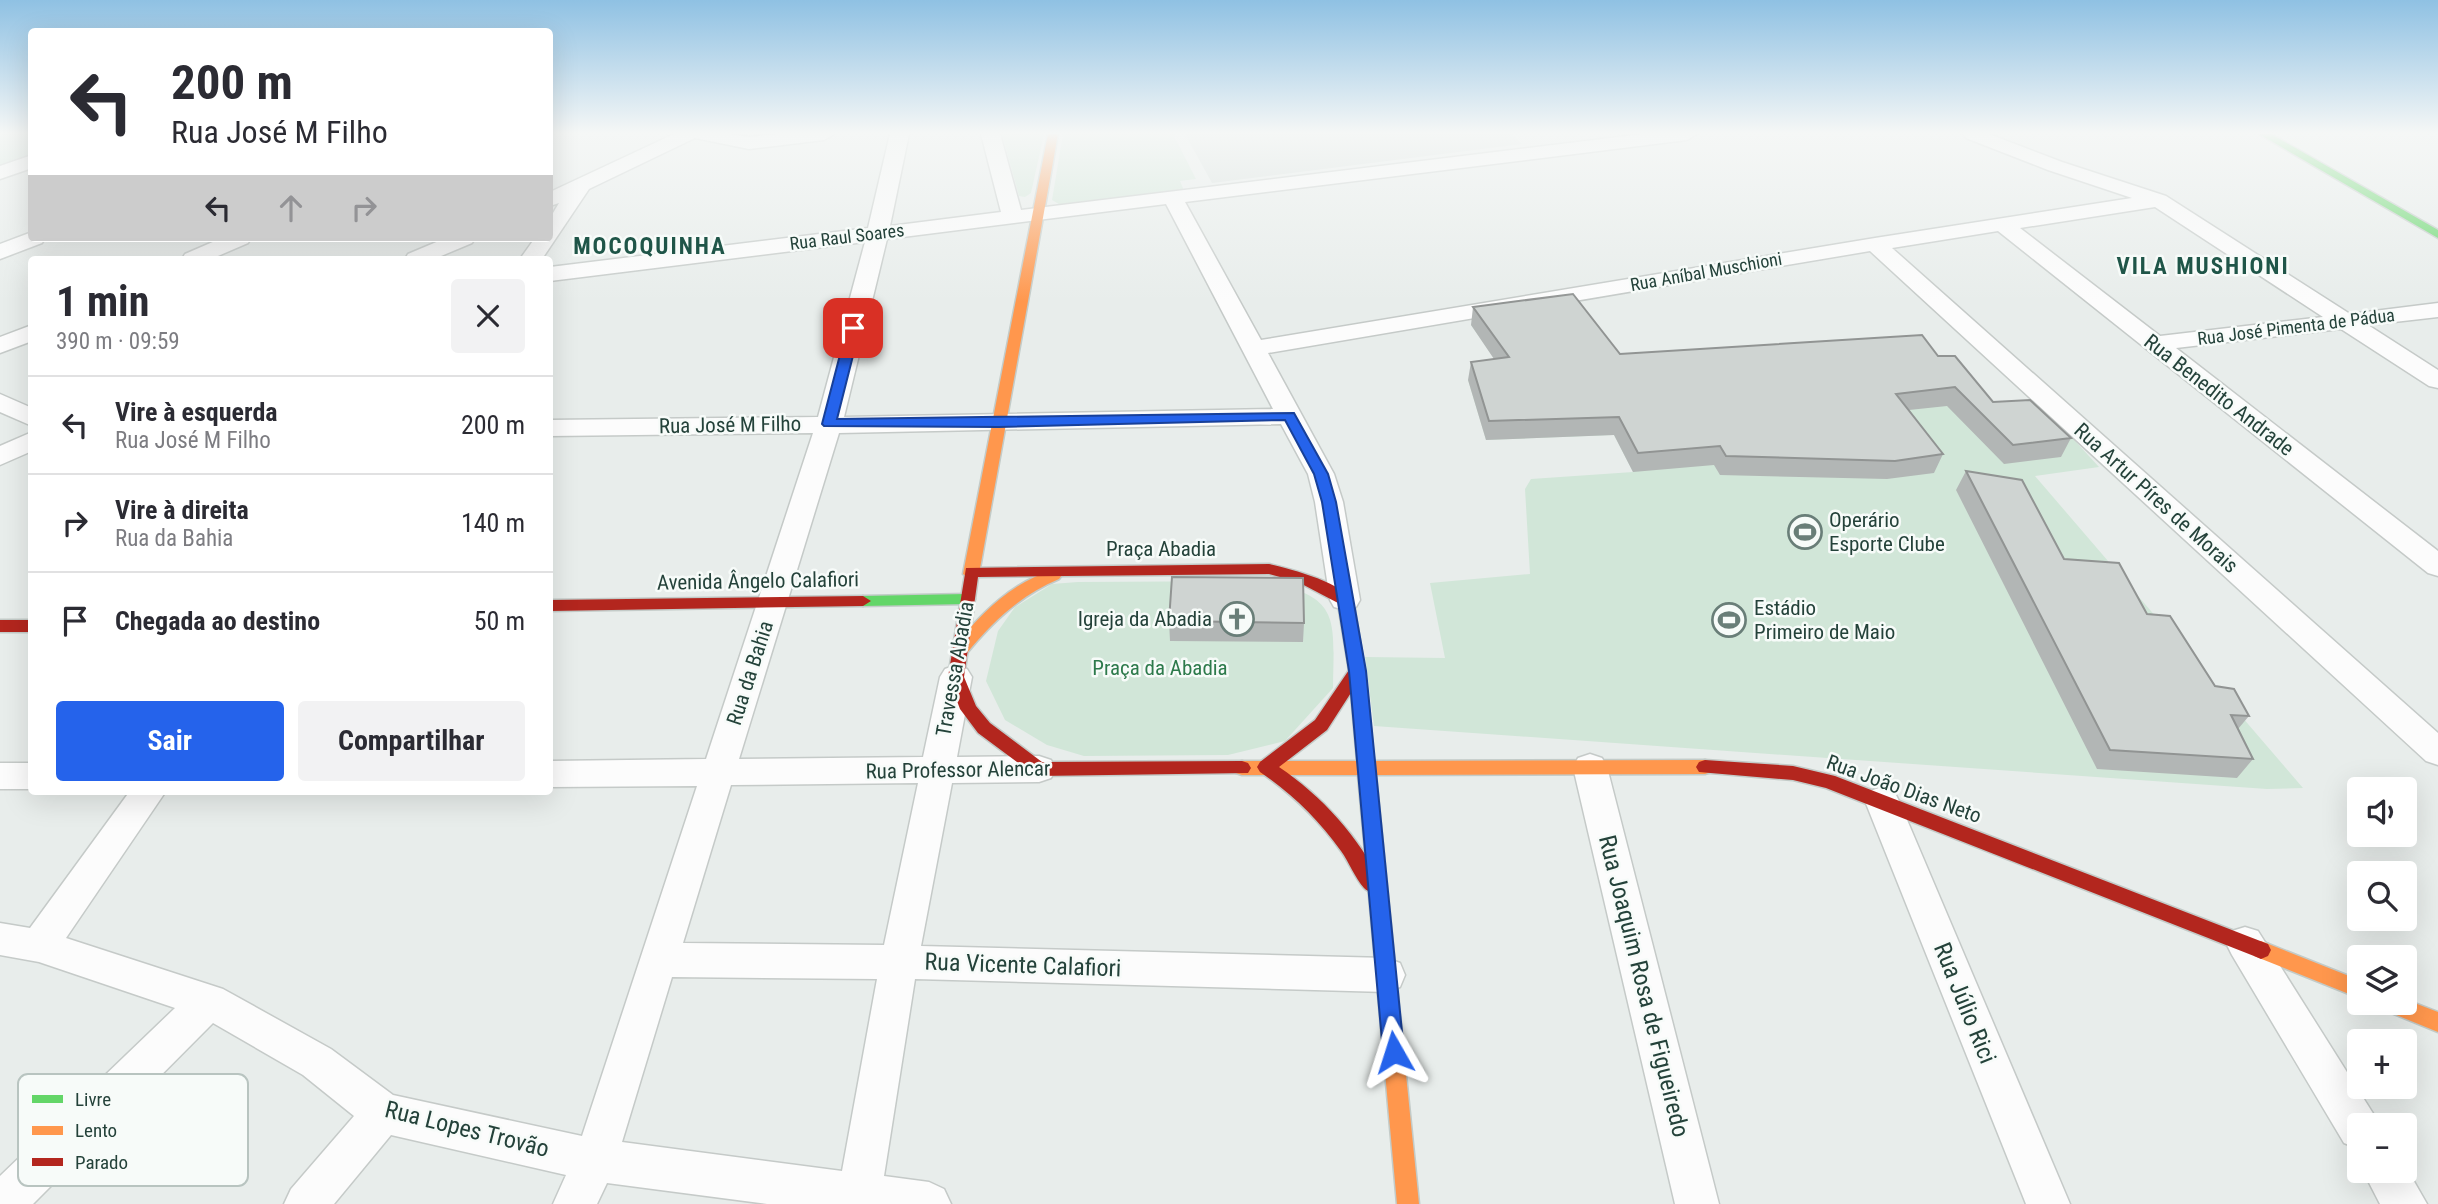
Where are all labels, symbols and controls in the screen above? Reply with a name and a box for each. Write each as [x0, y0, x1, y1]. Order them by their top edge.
text: 200 m [171, 54, 293, 111]
icon: left [56, 56, 147, 147]
text: Rua José M Filho [171, 113, 388, 151]
icon: left [199, 189, 237, 227]
icon: ahead [272, 189, 310, 227]
icon: right [345, 189, 383, 227]
street label: Rua Raul Soares [789, 219, 905, 254]
district label: MOCOQUINHA [573, 233, 727, 260]
street label: Rua Aníbal Muschioni [1628, 248, 1783, 295]
district label: VILA MUSHIONI [2116, 253, 2290, 280]
text: 1 min [56, 277, 149, 326]
button: close [451, 279, 525, 353]
pin [823, 298, 883, 358]
street label: Rua José Pimenta de Pádua [2196, 304, 2396, 349]
icon: arrive [834, 309, 872, 347]
text: 390 m · 09:59 [56, 328, 180, 355]
street label: Rua Benedito Andrade [2139, 329, 2299, 461]
text: Vire à esquerda [115, 397, 278, 427]
icon: left [56, 406, 94, 444]
text: 200 m [461, 410, 525, 440]
street label: Rua José M Filho [659, 412, 801, 438]
street label: Rua Artur Píres de Morais [2069, 418, 2243, 578]
text: Rua José M Filho [115, 427, 271, 454]
text: Vire à direita [115, 495, 249, 525]
icon: right [56, 504, 94, 542]
text: 140 m [461, 508, 525, 538]
place label: Operário Esporte Clube [1829, 508, 1945, 556]
sports icon: Operário Esporte Clube [1786, 513, 1824, 551]
text: Rua da Bahia [115, 525, 233, 552]
street label: Praça Abadia [1106, 537, 1216, 561]
street label: Avenida Ângelo Calafiori [657, 567, 859, 595]
place label: Estádio Primeiro de Maio [1754, 596, 1895, 644]
street label: Travessa Abadia [931, 600, 979, 738]
church icon: Igreja da Abadia [1218, 600, 1256, 638]
sports icon: Estádio Primeiro de Maio [1710, 601, 1748, 639]
icon: arrive [56, 602, 94, 640]
text: Chegada ao destino [115, 606, 320, 636]
text: 50 m [474, 606, 525, 636]
place label: Igreja da Abadia [1078, 607, 1212, 631]
street label: Rua da Bahia [722, 618, 778, 728]
park label: Praça da Abadia [1092, 656, 1228, 680]
button: Sair [56, 701, 284, 781]
button: Compartilhar [298, 701, 525, 781]
street label: Rua João Dias Neto [1823, 750, 1985, 828]
street label: Rua Professor Alencar [865, 756, 1051, 784]
map controls [2347, 777, 2417, 1183]
button: sound [2347, 777, 2417, 847]
street label: Rua Joaquim Rosa de Figueiredo [1593, 832, 1695, 1140]
button: search [2347, 861, 2417, 931]
street label: Rua Júlio Rici [1928, 938, 2002, 1068]
button: layers [2347, 945, 2417, 1015]
street label: Rua Vicente Calafiori [924, 948, 1122, 982]
position arrow [1357, 1015, 1431, 1089]
button: + [2347, 1029, 2417, 1099]
legend [18, 1074, 248, 1186]
text: Livre [75, 1088, 111, 1111]
street label: Rua Lopes Trovão [382, 1095, 552, 1163]
button: − [2347, 1113, 2417, 1183]
text: Lento [75, 1119, 117, 1142]
text: Parado [75, 1151, 128, 1174]

